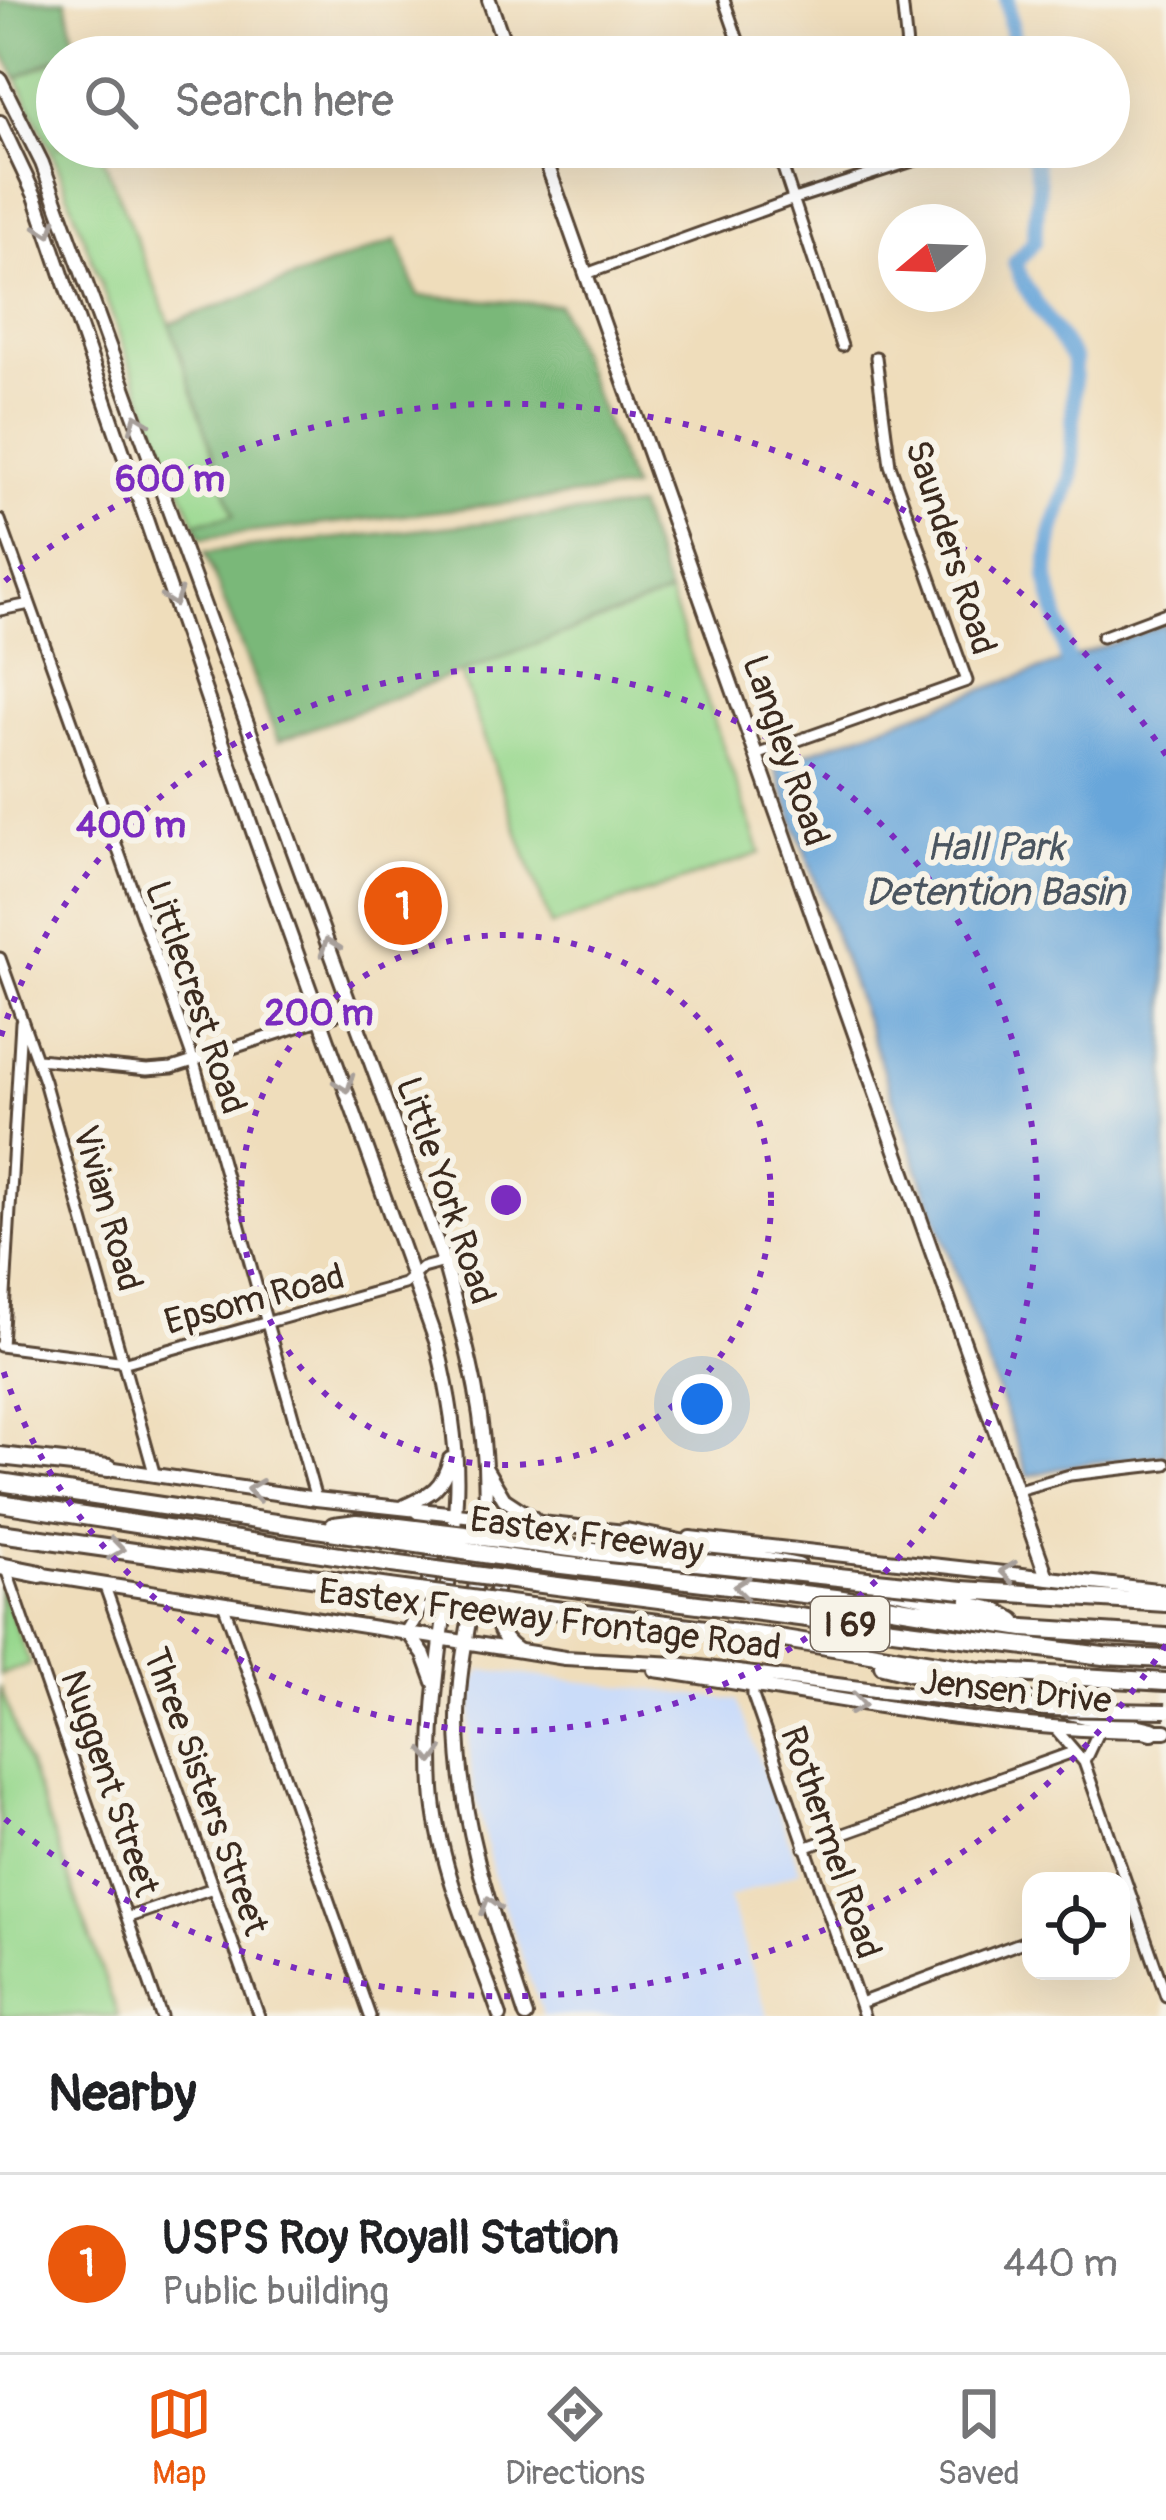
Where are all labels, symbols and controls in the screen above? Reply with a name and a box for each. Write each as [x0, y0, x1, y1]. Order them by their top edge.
search box [36, 36, 1130, 168]
icon: search [78, 69, 144, 135]
text: Search here [174, 74, 394, 130]
north arrow [878, 204, 986, 312]
one-way arrow [33, 217, 57, 238]
one-way arrow [127, 413, 152, 434]
street label: Saunders Road [895, 435, 1006, 660]
text: 600 m [115, 457, 225, 502]
one-way arrow [159, 587, 184, 608]
street label: Langley Road [732, 649, 839, 852]
text: 400 m [76, 803, 186, 848]
water label: Hall Park Detention Basin [865, 823, 1127, 917]
pin: 1 [364, 861, 442, 951]
street label: Littlecrest Road [135, 875, 256, 1120]
one-way arrow [319, 937, 343, 958]
text: 200 m [264, 991, 374, 1036]
street label: Little York Road [386, 1071, 505, 1310]
one-way arrow [331, 1073, 356, 1094]
street label: Vivian Road [62, 1120, 153, 1296]
centre of rings [485, 1179, 527, 1221]
street label: Epsom Road [160, 1254, 349, 1345]
your location [672, 1374, 732, 1434]
one-way arrow [245, 1478, 265, 1504]
street label: Eastex Freeway [467, 1497, 706, 1574]
one-way arrow [106, 1536, 126, 1562]
one-way arrow [998, 1560, 1018, 1586]
street label: Eastex Freeway Frontage Road [316, 1569, 784, 1670]
one-way arrow [732, 1575, 752, 1601]
road number: I 69 [811, 1597, 889, 1651]
street label: Three Sisters Street [133, 1642, 279, 1942]
street label: Jensen Drive [918, 1659, 1114, 1724]
street label: Nuggent Street [50, 1665, 169, 1903]
one-way arrow [848, 1690, 867, 1716]
street label: Rothermel Road [770, 1720, 891, 1965]
one-way arrow [419, 1746, 445, 1765]
map controls [1022, 1872, 1130, 1980]
button: locate [1022, 1872, 1130, 1980]
one-way arrow [479, 1895, 504, 1916]
text: Nearby [48, 2062, 196, 2126]
text: USPS Roy Royall Station [162, 2211, 619, 2267]
text: 1 [79, 2239, 95, 2288]
text: 440 m [1003, 2239, 1118, 2288]
text: Public building [162, 2267, 389, 2316]
tab: Map [146, 2381, 212, 2494]
tab: Directions [505, 2381, 645, 2494]
tab: Saved [938, 2381, 1020, 2494]

